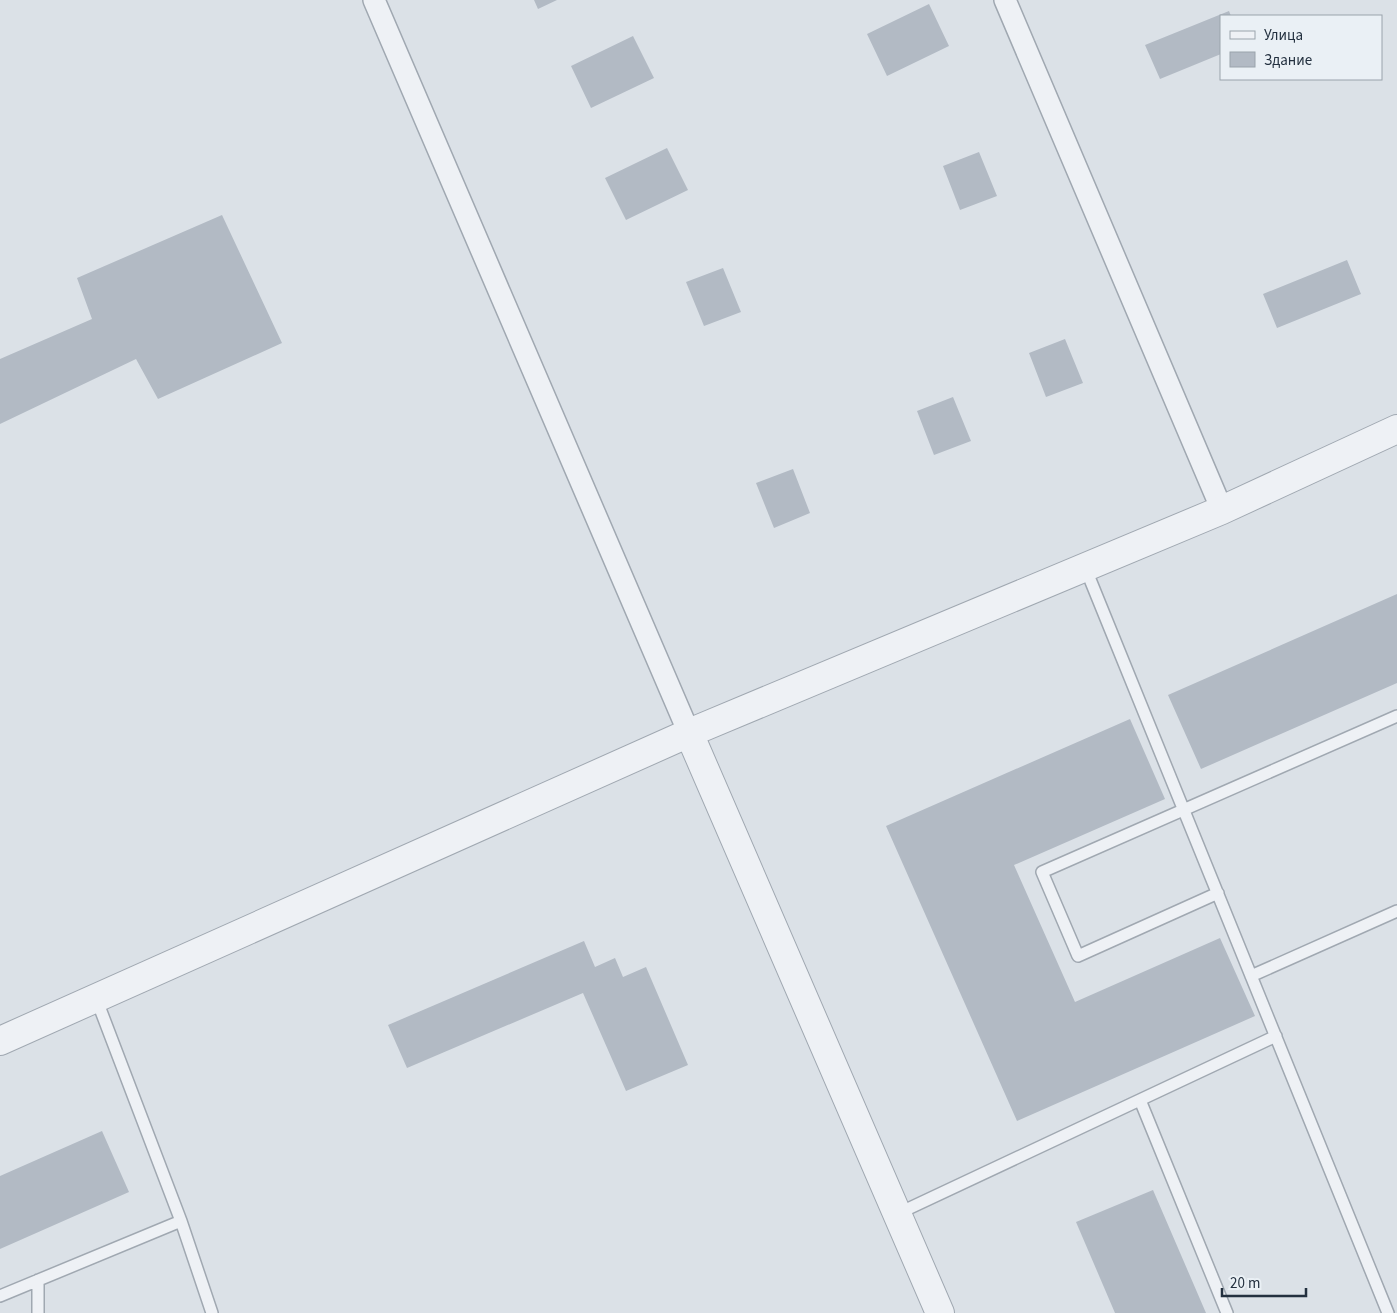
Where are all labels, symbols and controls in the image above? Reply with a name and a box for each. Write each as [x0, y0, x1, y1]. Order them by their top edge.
legend [1220, 15, 1382, 80]
text: Улица [1264, 25, 1303, 46]
text: Здание [1264, 50, 1312, 71]
scale bar [1222, 1266, 1306, 1298]
text: 20 m [1230, 1273, 1260, 1294]

